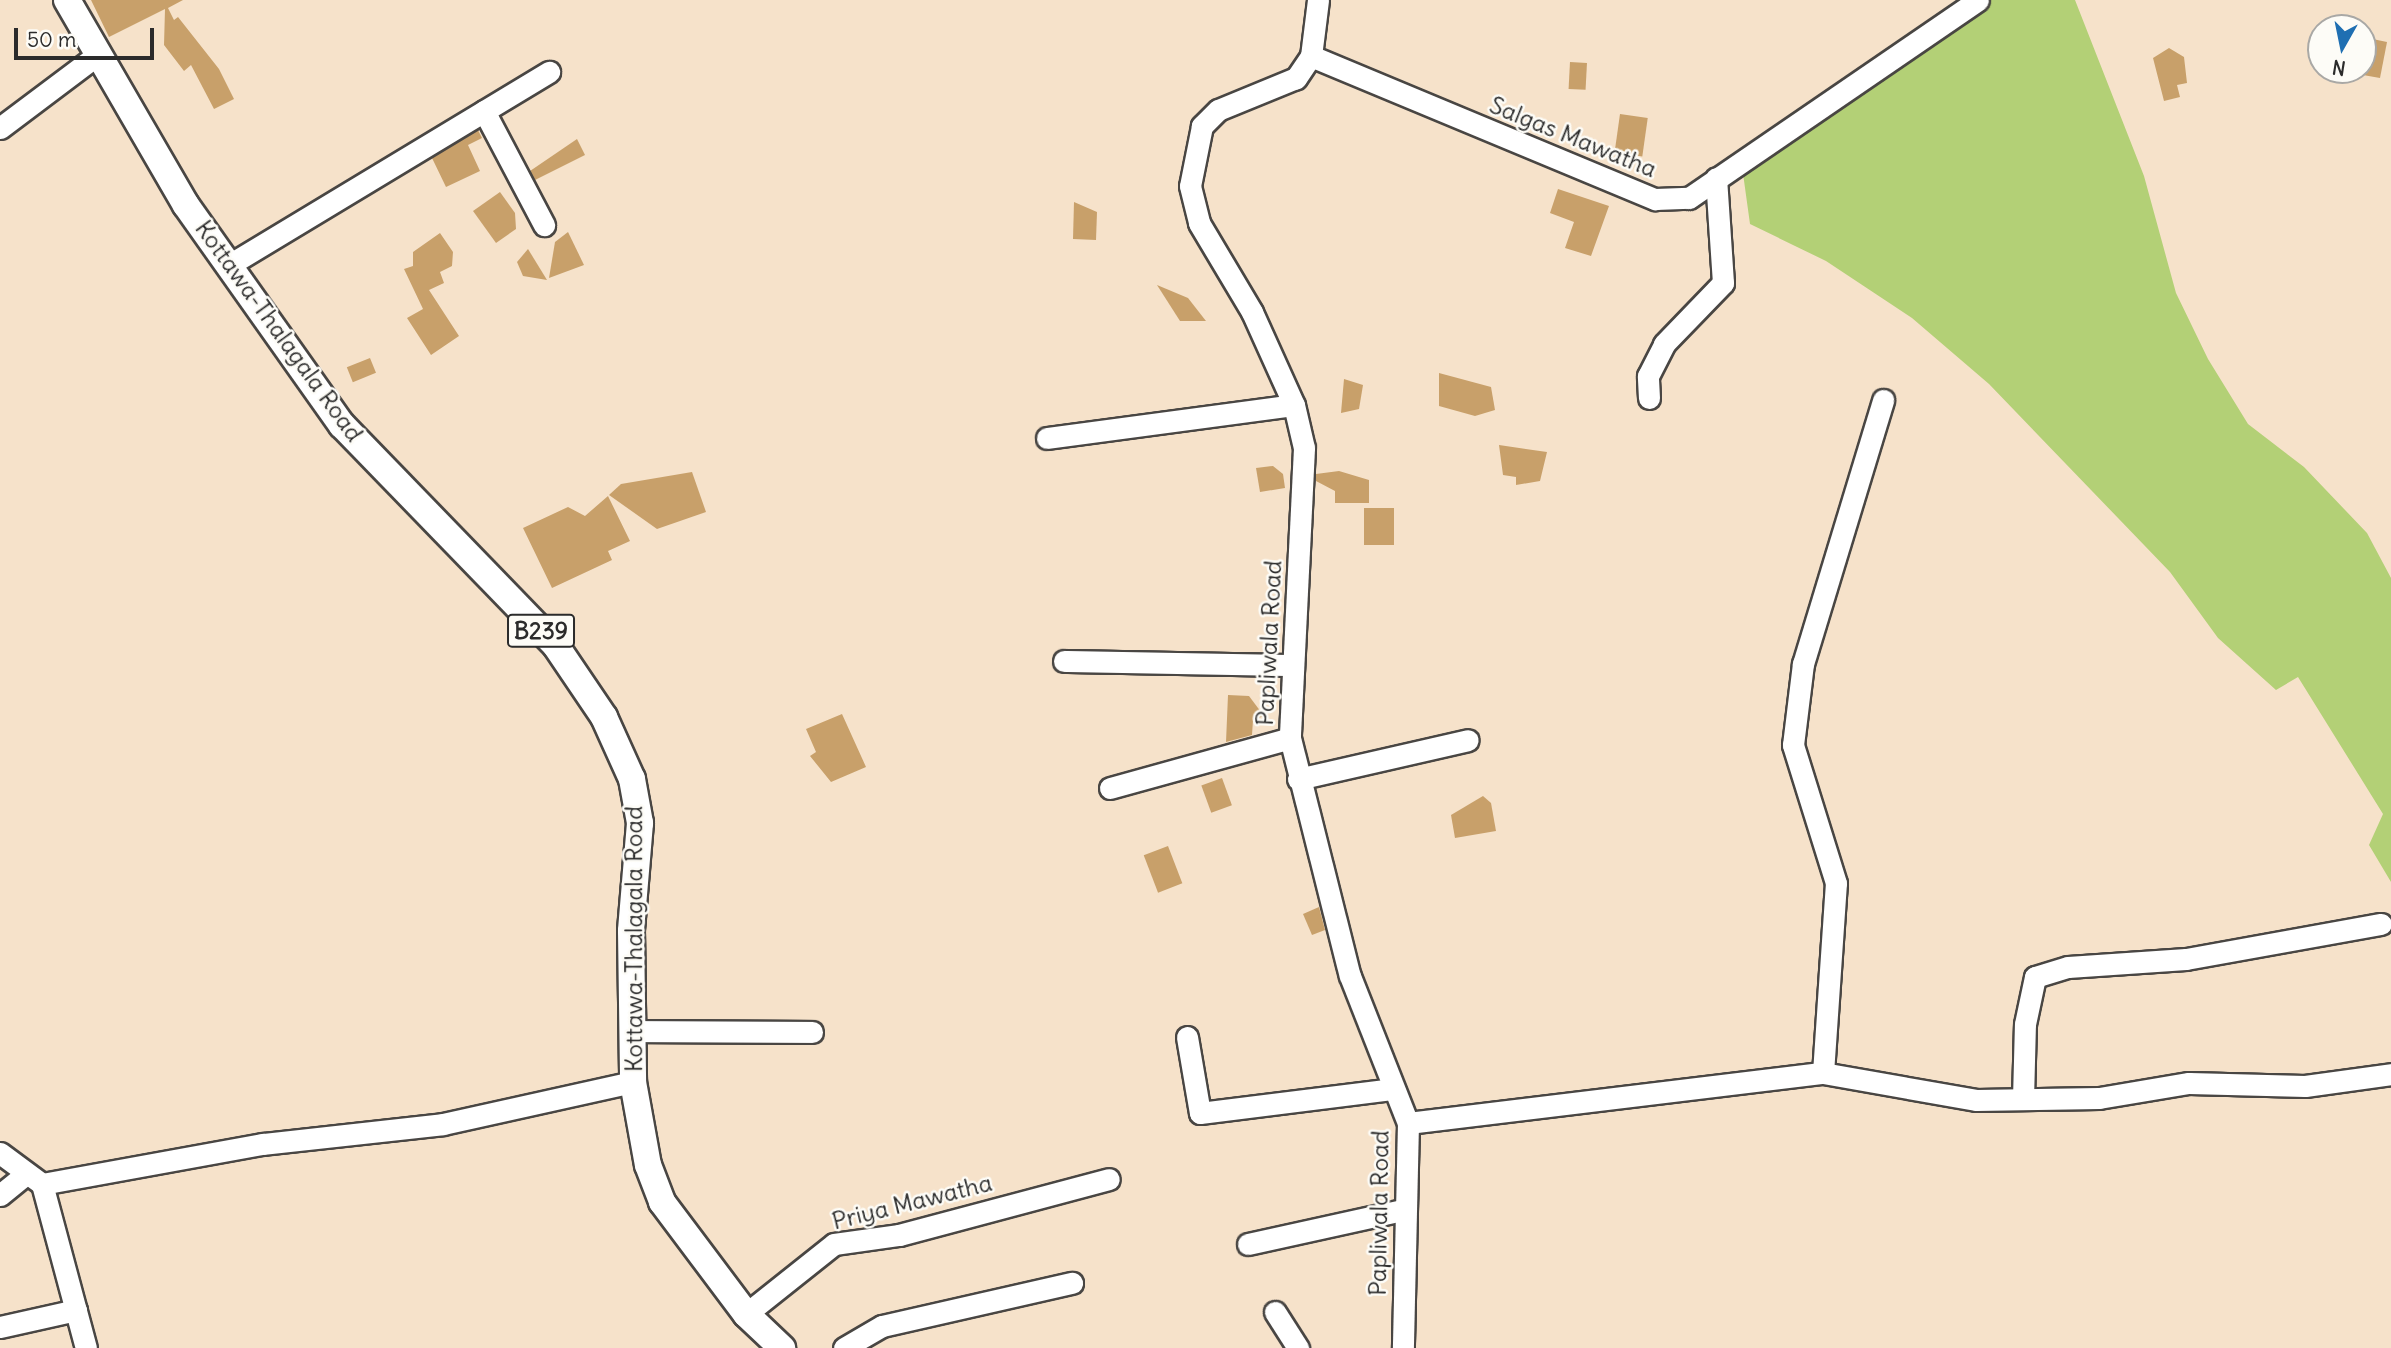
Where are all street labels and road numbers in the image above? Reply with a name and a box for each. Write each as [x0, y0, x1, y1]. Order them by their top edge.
street label: Salgas Mawatha [1485, 90, 1661, 184]
street label: Kottawa-Thalagala Road [189, 215, 369, 447]
street label: Papliwala Road [1250, 560, 1288, 726]
road number: B239 [506, 611, 576, 650]
street label: Kottawa-Thalagala Road [620, 806, 648, 1072]
street label: Papliwala Road [1363, 1130, 1395, 1296]
street label: Priya Mawatha [829, 1168, 995, 1236]

